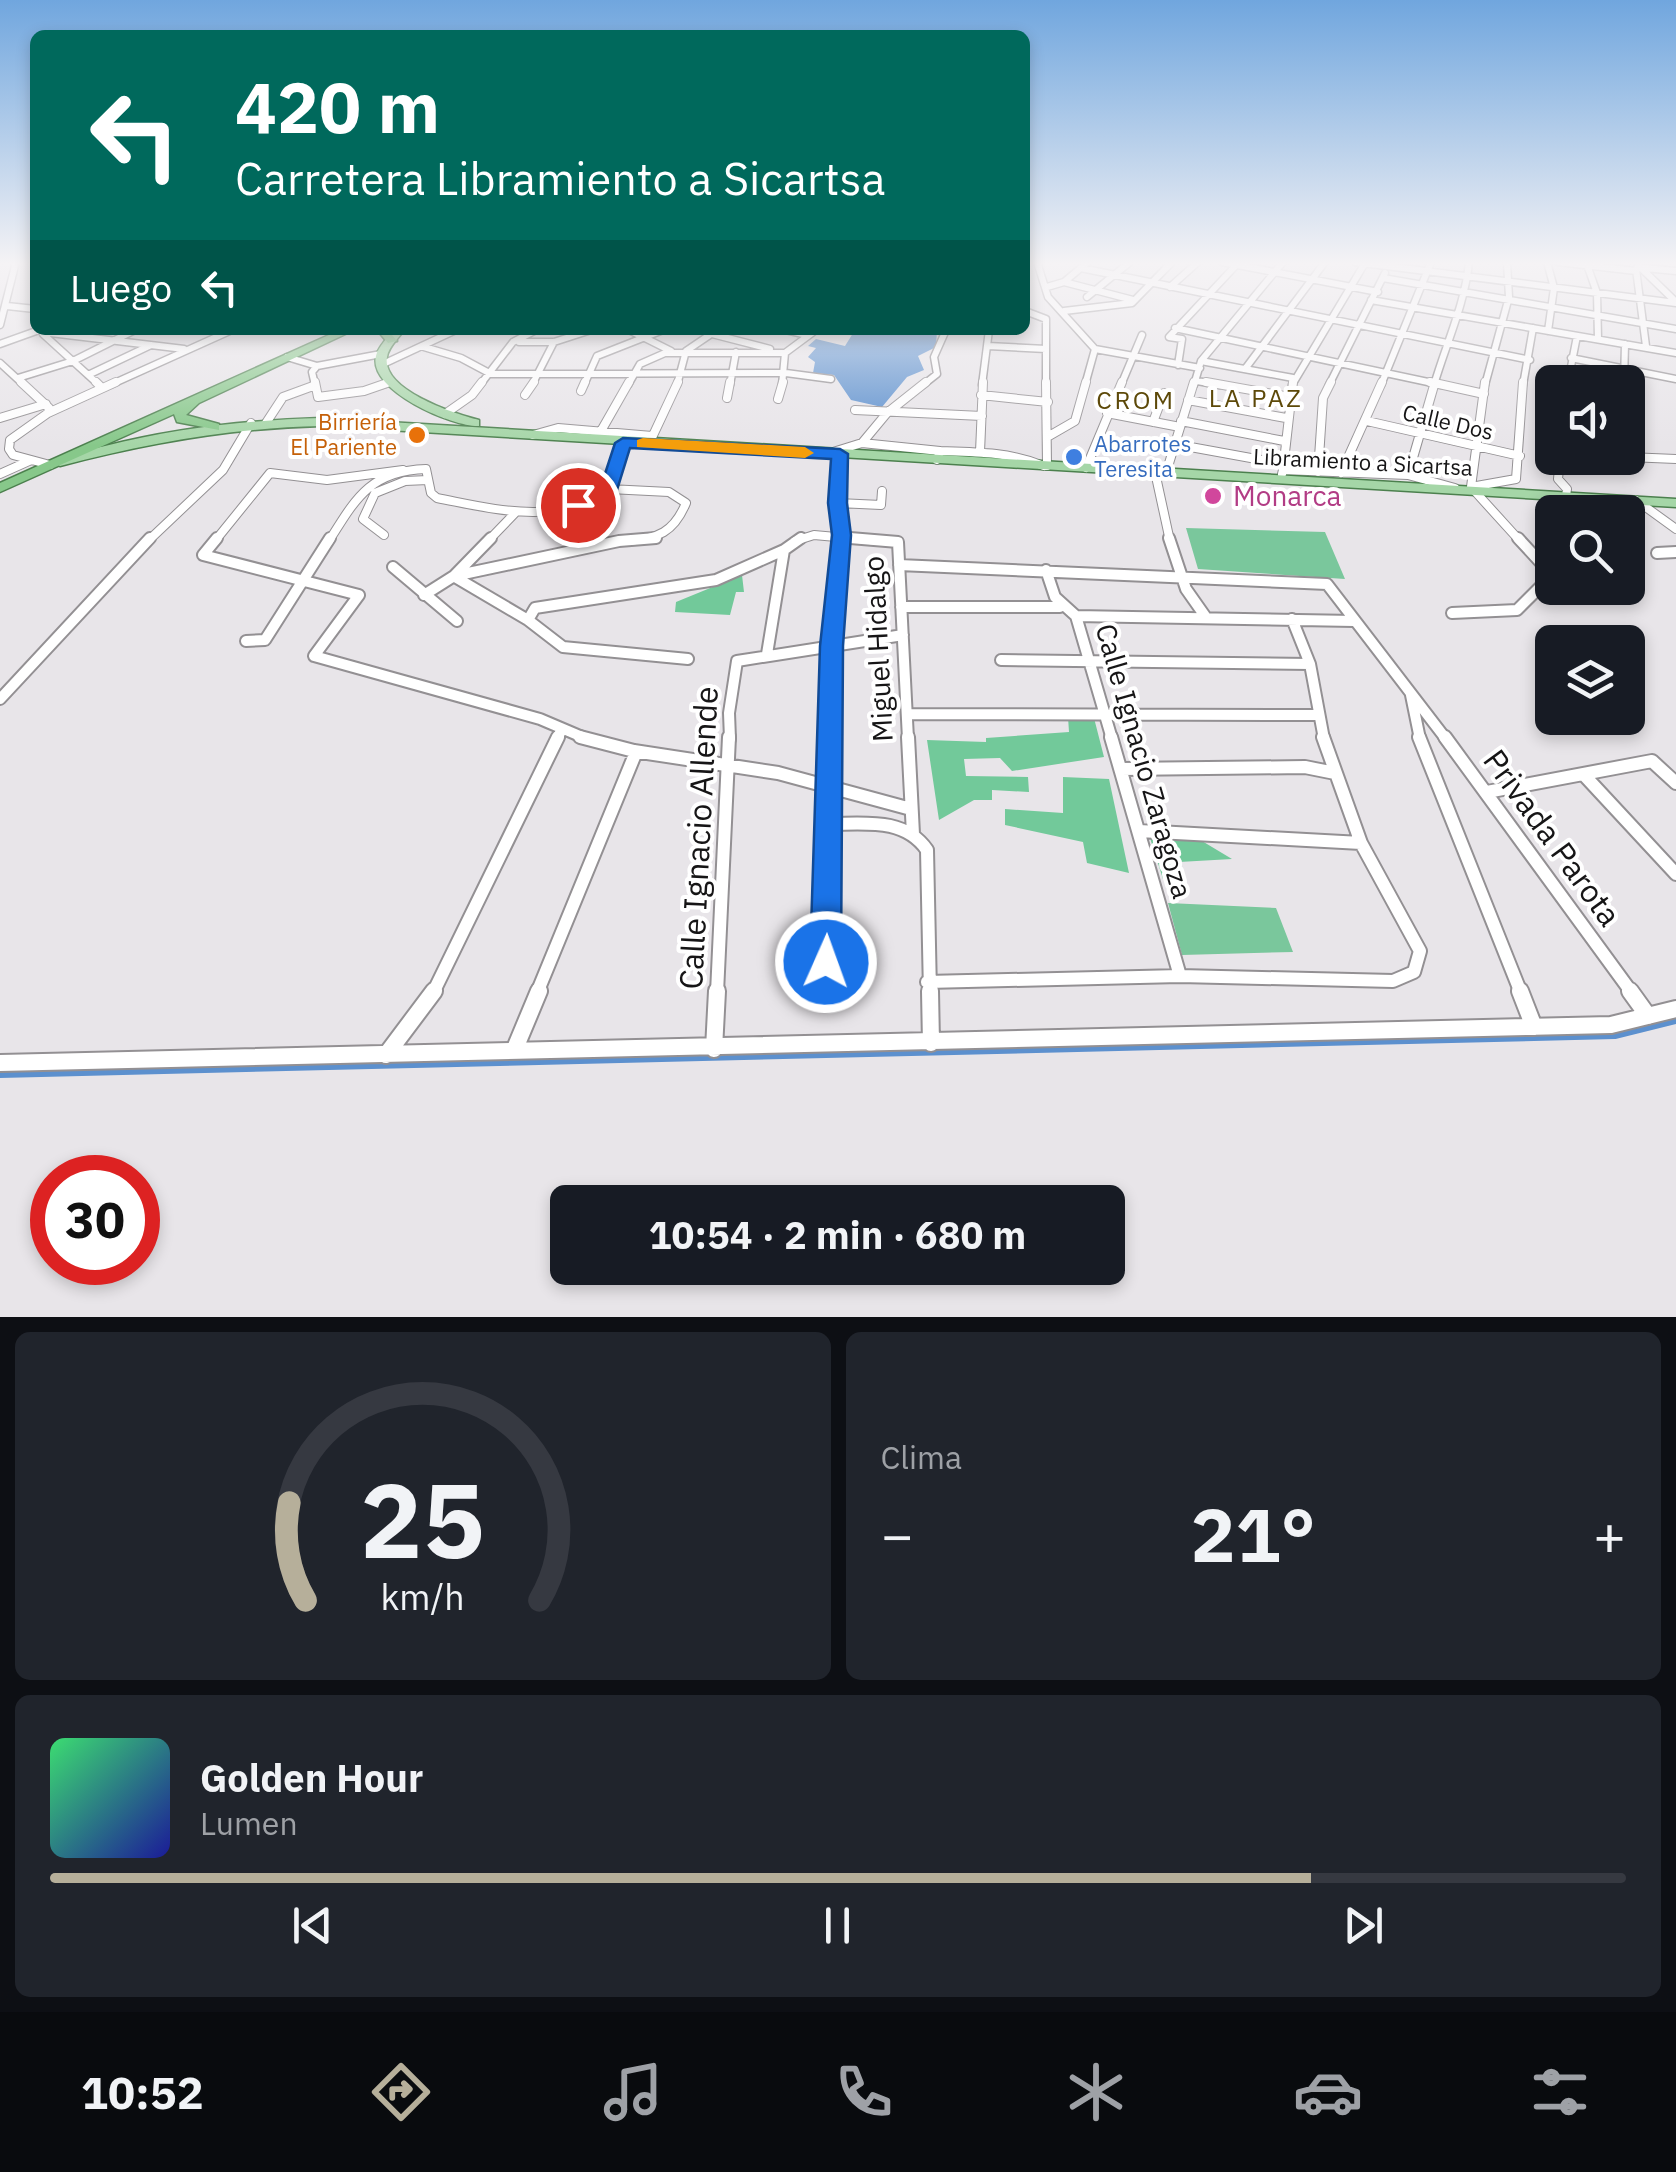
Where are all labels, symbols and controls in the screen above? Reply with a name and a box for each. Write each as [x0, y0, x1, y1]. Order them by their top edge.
text: 420 m [235, 61, 440, 152]
icon: left [70, 70, 200, 200]
text: Carretera Libramiento a Sicartsa [235, 149, 885, 207]
icon: left [192, 260, 247, 315]
text: Luego [70, 263, 172, 312]
map controls [1535, 365, 1645, 735]
button: sound [1535, 365, 1645, 475]
district label: LA PAZ [1209, 381, 1303, 414]
district label: CROM [1096, 383, 1176, 416]
street label: Calle Dos [1400, 397, 1496, 446]
place label: Birriería El Pariente [290, 407, 397, 461]
marker: Birriería El Pariente [406, 424, 428, 446]
place label: Abarrotes Teresita [1094, 429, 1191, 483]
street label: Libramiento a Sicartsa [1253, 441, 1474, 482]
marker: Abarrotes Teresita [1063, 446, 1085, 468]
pin [536, 463, 621, 548]
place label: Monarca [1233, 477, 1341, 514]
icon: arrive [551, 478, 606, 533]
marker: Monarca [1202, 485, 1224, 507]
button: search [1535, 495, 1645, 605]
street label: Miguel Hidalgo [854, 555, 901, 743]
street label: Calle Ignacio Zaragoza [1088, 619, 1201, 903]
button: layers [1535, 625, 1645, 735]
street label: Calle Ignacio Allende [669, 685, 727, 991]
street label: Privada Parota [1475, 741, 1631, 934]
position arrow [774, 910, 878, 1014]
speed limit sign: 30 [30, 1155, 160, 1285]
text: 10:54 · 2 min · 680 m [649, 1210, 1026, 1259]
text: Clima [881, 1436, 962, 1478]
text: 25 [360, 1451, 485, 1587]
text: 21° [1191, 1485, 1316, 1583]
text: − [881, 1499, 914, 1570]
text: + [1593, 1499, 1626, 1570]
text: km/h [381, 1573, 465, 1620]
text: Golden Hour [200, 1753, 423, 1802]
text: Lumen [200, 1802, 298, 1844]
icon: previous [285, 1898, 340, 1953]
icon: pause [810, 1898, 865, 1953]
icon: next [1336, 1898, 1391, 1953]
icon: directions [366, 2057, 436, 2127]
icon: music [598, 2057, 668, 2127]
icon: phone [829, 2057, 899, 2127]
icon: climate [1061, 2057, 1131, 2127]
icon: car [1293, 2057, 1363, 2127]
icon: filters [1525, 2057, 1595, 2127]
text: 10:52 [81, 2063, 204, 2121]

